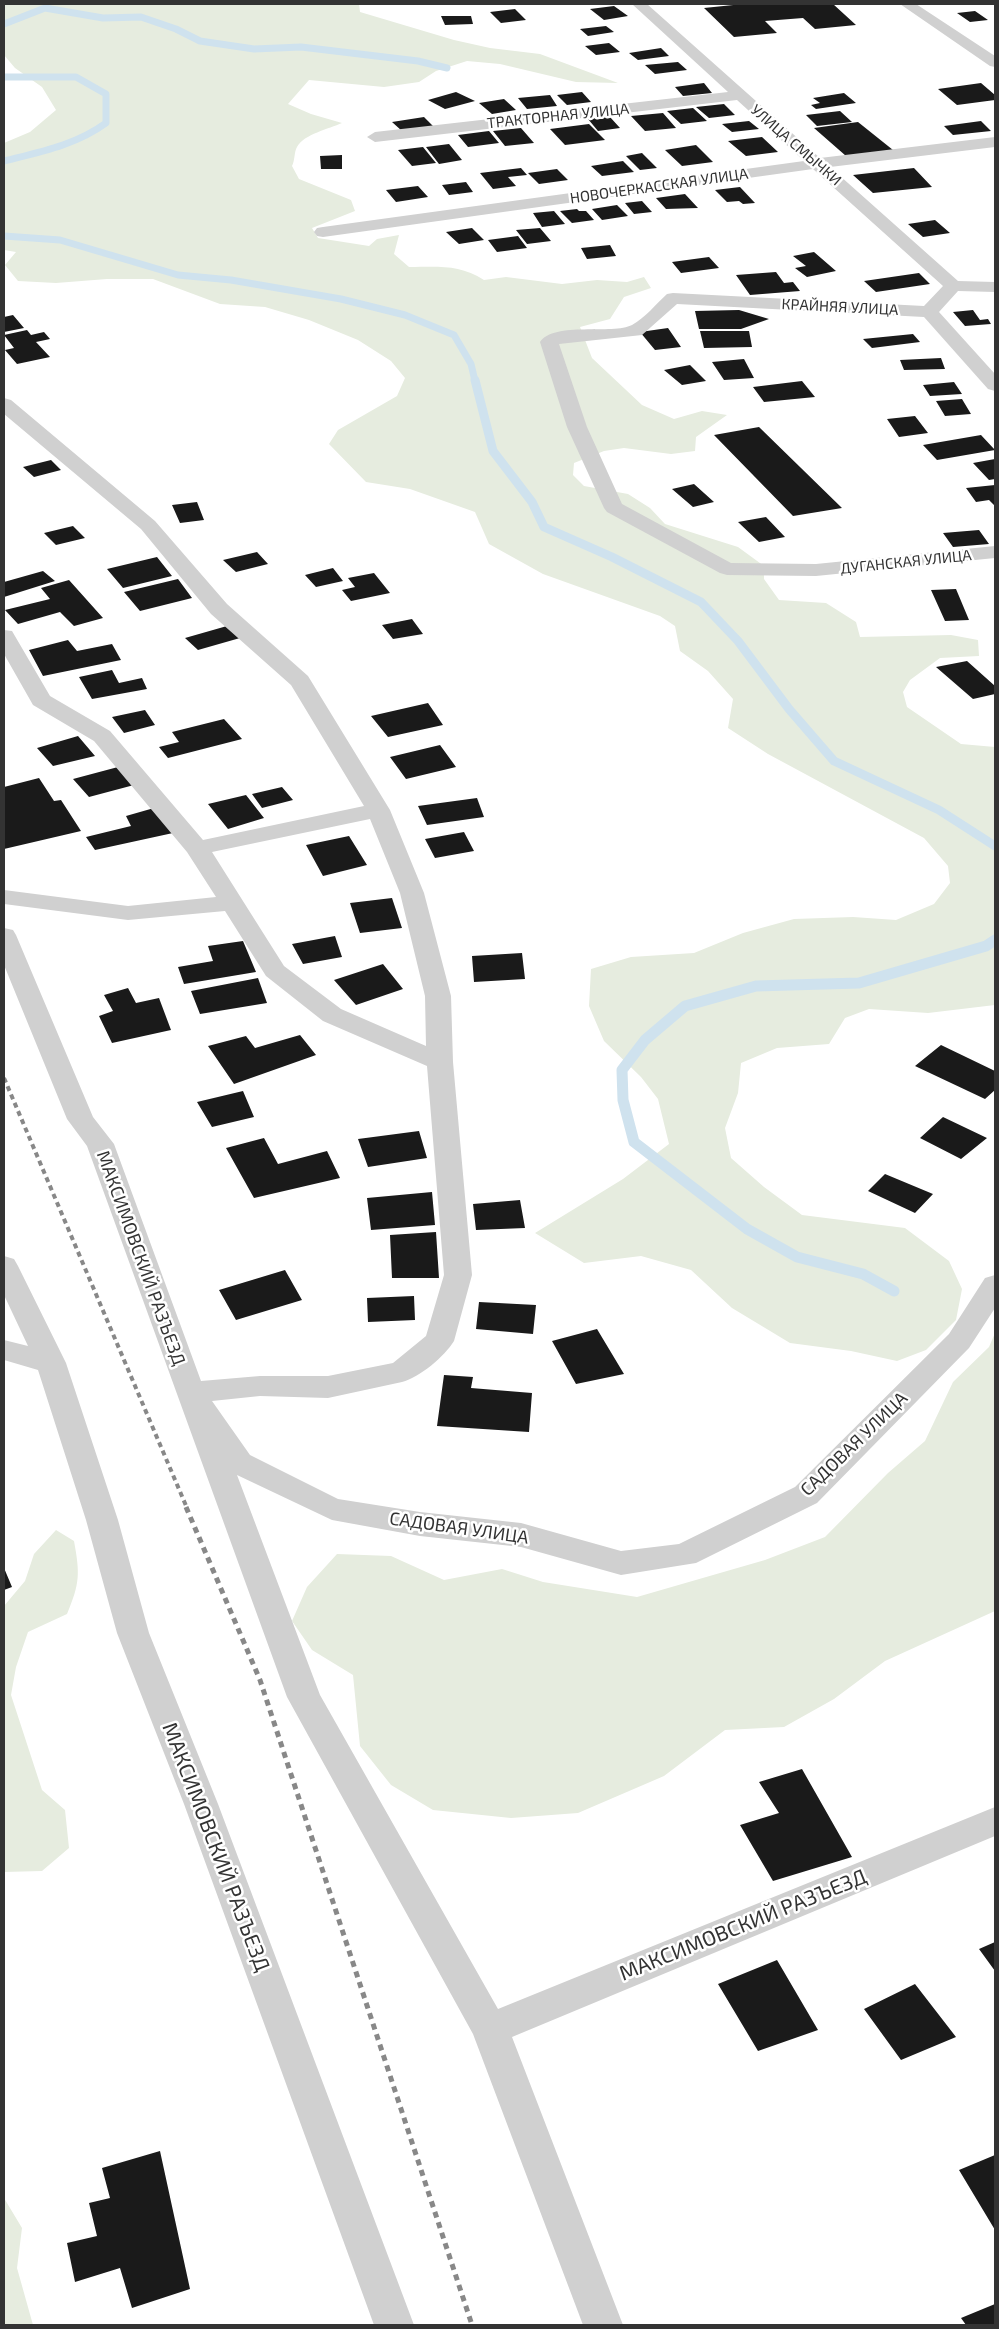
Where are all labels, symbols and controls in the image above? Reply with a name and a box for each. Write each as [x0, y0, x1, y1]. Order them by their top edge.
street label: ТРАКТОРНАЯ УЛИЦА [486, 100, 630, 132]
street label: УЛИЦА СМЫЧКИ [747, 101, 845, 189]
street label: НОВОЧЕРКАССКАЯ УЛИЦА [569, 165, 749, 207]
street label: КРАЙНЯЯ УЛИЦА [781, 295, 899, 319]
street label: ДУГАНСКАЯ УЛИЦА [840, 546, 972, 578]
street label: МАКСИМОВСКИЙ РАЗЪЕЗД [92, 1148, 190, 1368]
street label: САДОВАЯ УЛИЦА [796, 1387, 912, 1501]
street label: САДОВАЯ УЛИЦА [388, 1508, 530, 1548]
street label: МАКСИМОВСКИЙ РАЗЪЕЗД [157, 1719, 275, 1975]
street label: МАКСИМОВСКИЙ РАЗЪЕЗД [616, 1864, 870, 1986]

